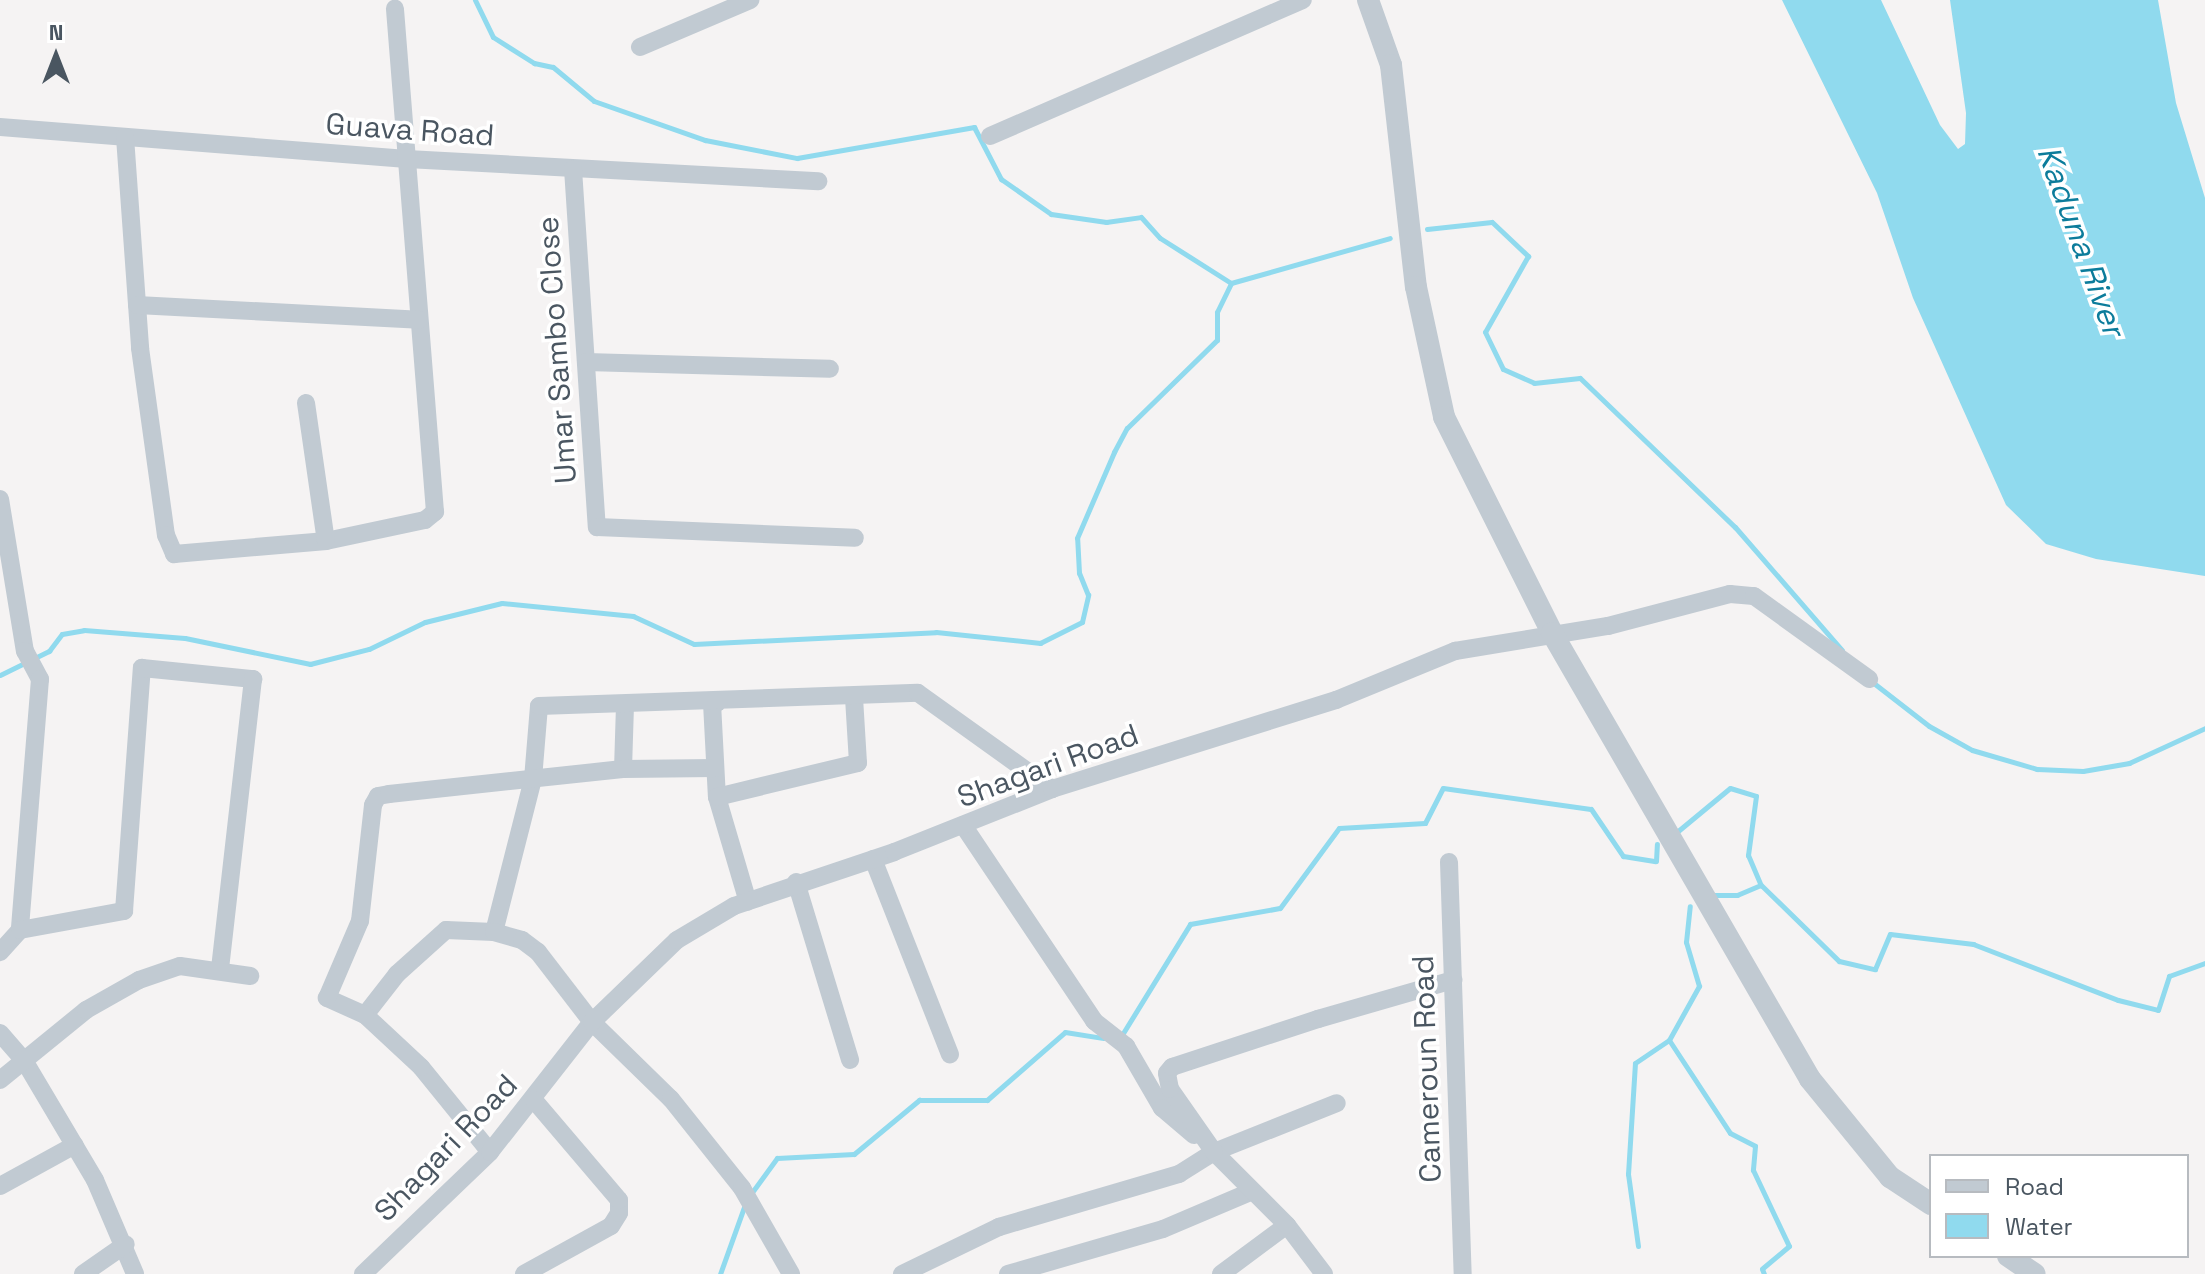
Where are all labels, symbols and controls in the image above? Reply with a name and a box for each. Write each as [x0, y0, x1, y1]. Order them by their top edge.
north arrow [16, 16, 96, 96]
text: N [49, 18, 63, 46]
street label: Guava Road [324, 106, 496, 154]
water label: Kaduna River [2029, 141, 2133, 341]
street label: Umar Sambo Close [530, 215, 584, 485]
street label: Shagari Road [953, 717, 1143, 815]
street label: Cameroun Road [1405, 955, 1449, 1183]
street label: Shagari Road [367, 1067, 525, 1229]
legend [1929, 1154, 2189, 1258]
text: Road [2005, 1171, 2064, 1202]
text: Water [2005, 1211, 2073, 1242]

